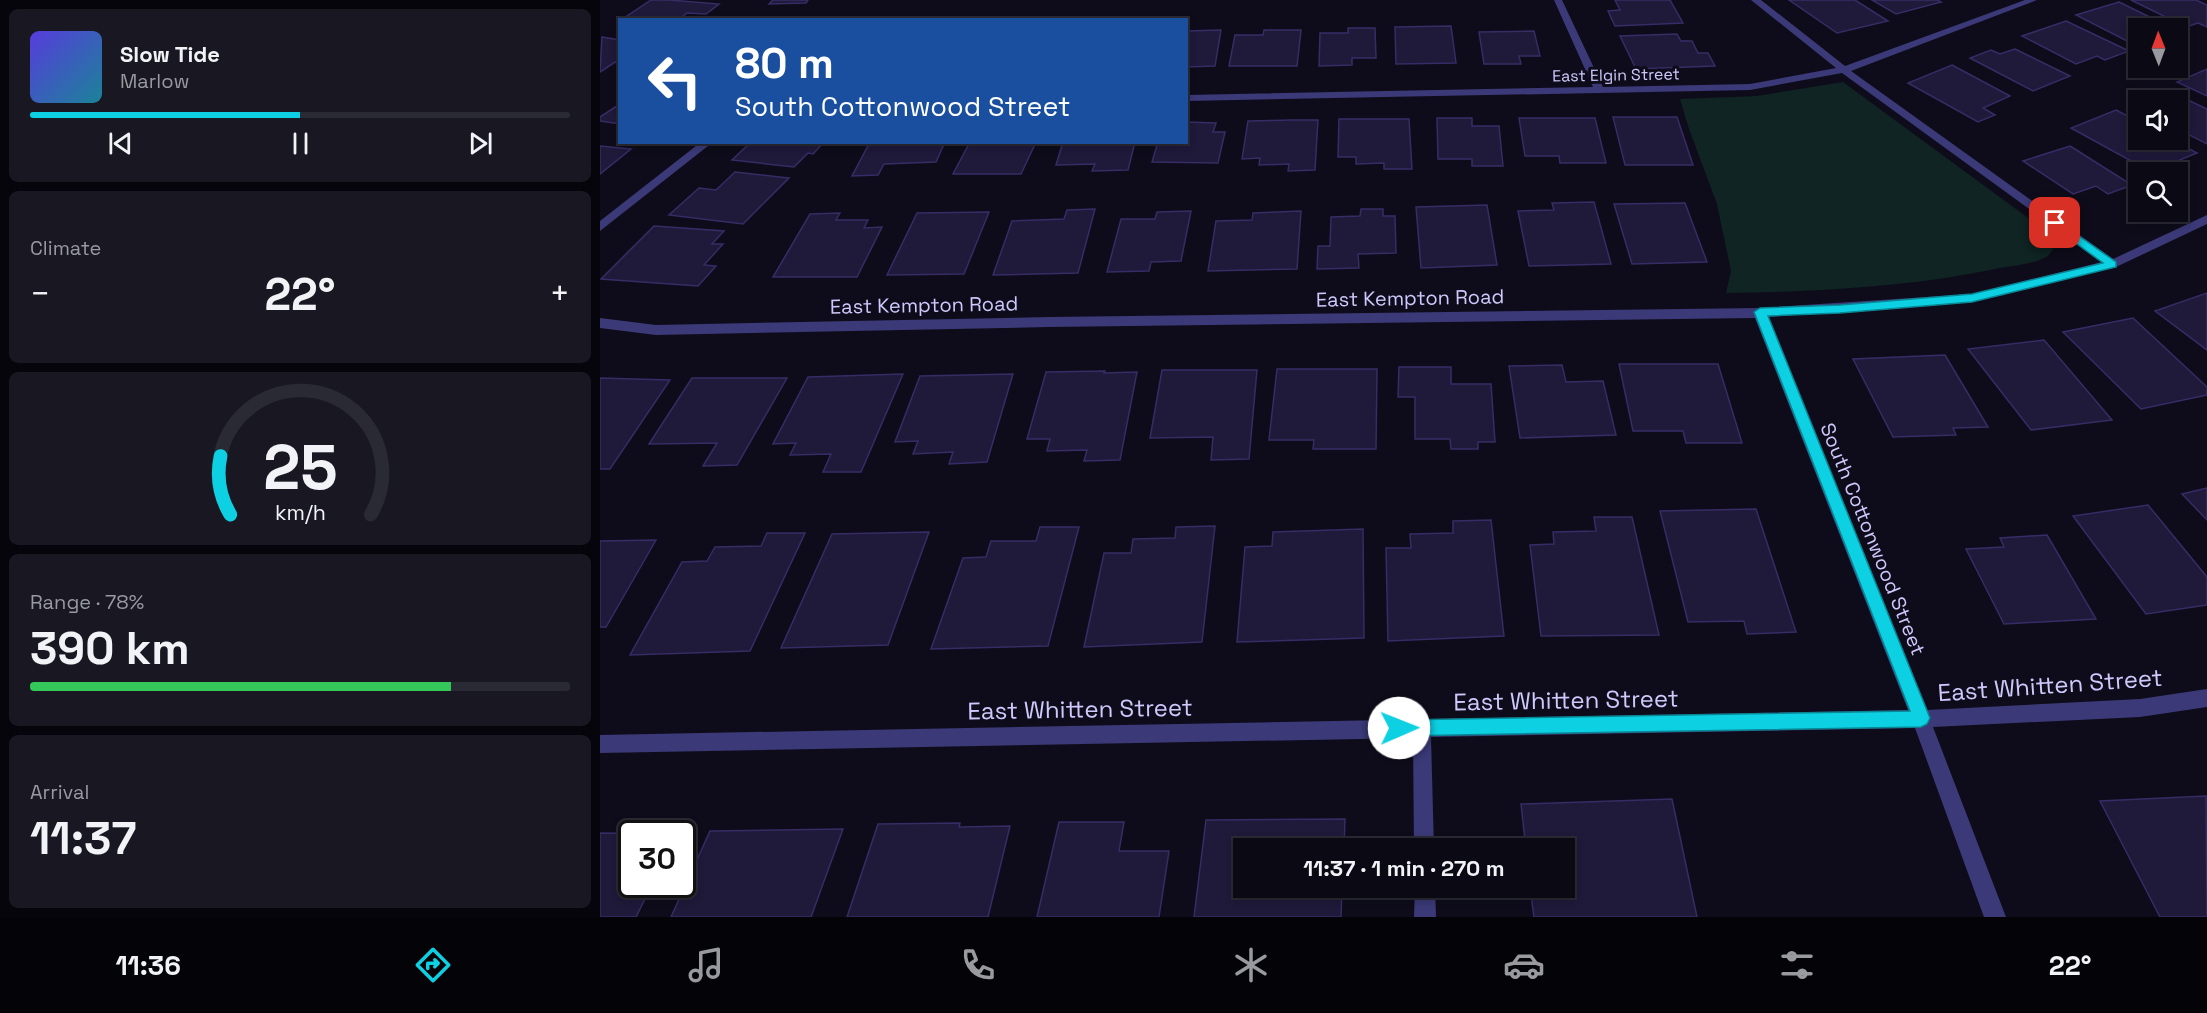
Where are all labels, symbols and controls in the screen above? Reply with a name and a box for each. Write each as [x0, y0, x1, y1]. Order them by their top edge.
north arrow [2128, 18, 2188, 78]
map controls [2128, 18, 2188, 222]
text: 80 m [735, 37, 834, 90]
text: Slow Tide [120, 40, 220, 68]
icon: left [636, 42, 714, 120]
street label: East Elgin Street [1552, 63, 1680, 87]
text: Marlow [120, 68, 189, 94]
text: South Cottonwood Street [735, 89, 1070, 124]
button: sound [2128, 90, 2188, 150]
icon: previous [104, 127, 137, 160]
icon: pause [284, 127, 317, 160]
icon: next [464, 127, 497, 160]
button: search [2128, 162, 2188, 222]
pin [2029, 197, 2080, 248]
icon: arrive [2038, 206, 2071, 239]
text: Climate [30, 235, 101, 261]
text: 22° [264, 266, 336, 323]
text: − [30, 273, 50, 315]
text: + [550, 273, 570, 315]
street label: East Kempton Road [1316, 283, 1504, 313]
street label: East Kempton Road [830, 290, 1018, 320]
street label: South Cottonwood Street [1814, 419, 1932, 659]
text: 25 [263, 429, 337, 508]
text: km/h [274, 500, 326, 527]
text: Range · 78% [30, 589, 144, 615]
text: 390 km [30, 620, 190, 677]
street label: East Whitten Street [1936, 662, 2164, 708]
street label: East Whitten Street [1453, 683, 1679, 717]
street label: East Whitten Street [967, 692, 1193, 726]
position arrow [1367, 696, 1431, 760]
text: Arrival [30, 779, 89, 805]
text: 11:37 [30, 810, 136, 867]
speed limit sign: 30 [618, 820, 696, 898]
text: 11:37 · 1 min · 270 m [1303, 854, 1505, 882]
icon: directions [412, 944, 454, 986]
icon: music [685, 944, 727, 986]
icon: phone [957, 944, 999, 986]
icon: climate [1230, 944, 1272, 986]
icon: car [1503, 944, 1545, 986]
icon: filters [1776, 944, 1818, 986]
text: 11:36 [115, 948, 181, 983]
text: 22° [2049, 948, 2091, 983]

